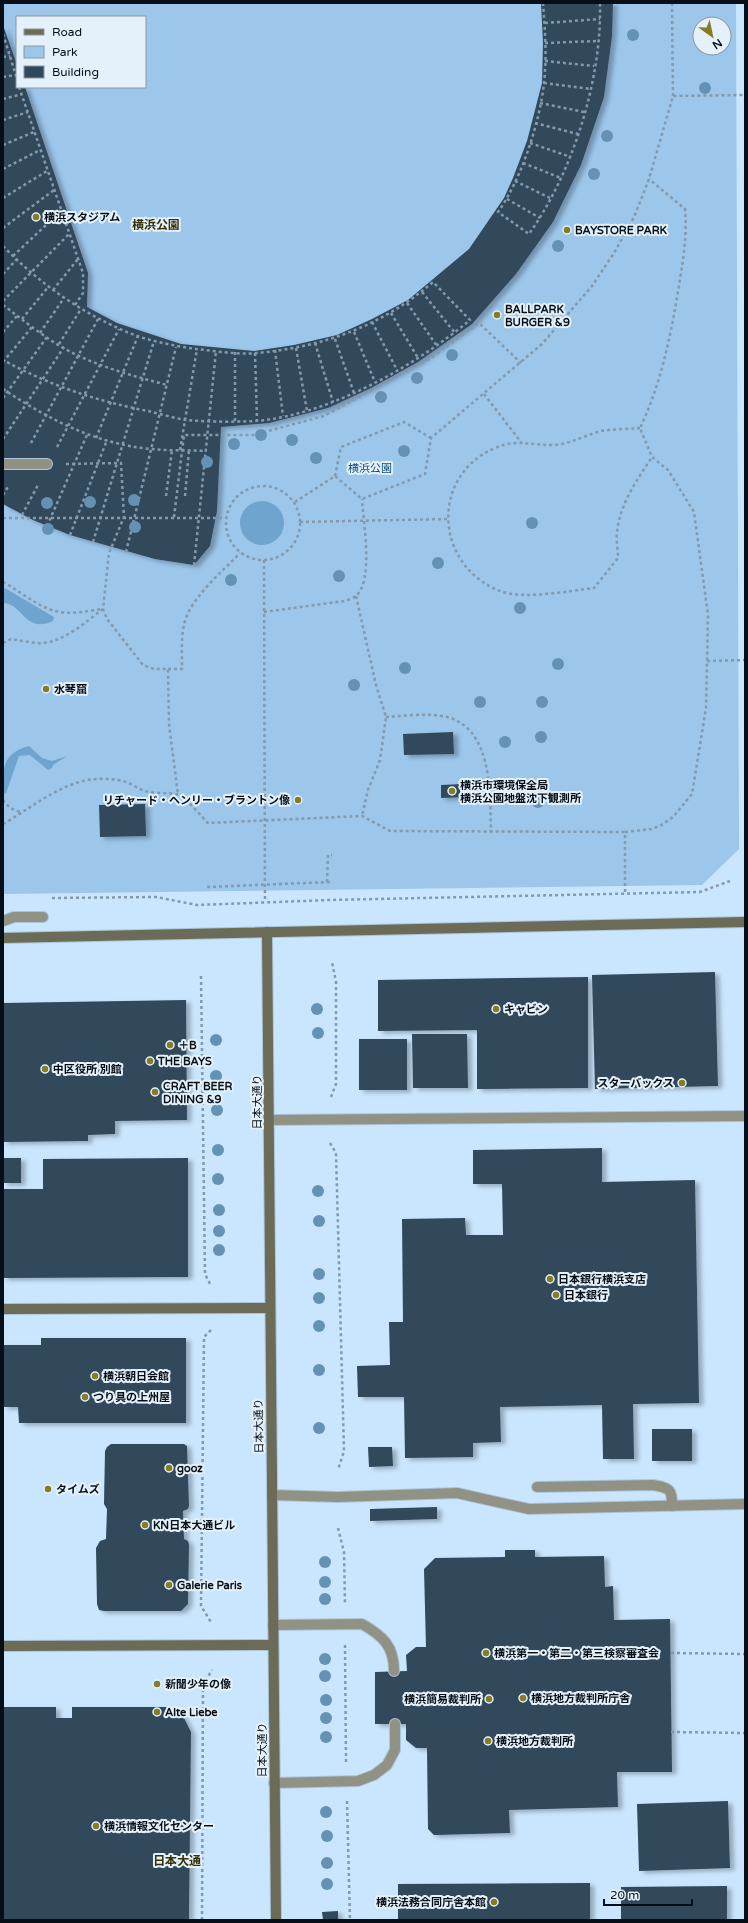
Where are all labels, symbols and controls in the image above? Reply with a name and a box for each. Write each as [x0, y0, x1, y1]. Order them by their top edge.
legend [16, 16, 146, 88]
north arrow [692, 16, 732, 56]
text: Road [52, 25, 82, 39]
text: N [710, 36, 724, 52]
text: Park [52, 45, 78, 59]
text: Building [52, 65, 99, 79]
place label: 横浜スタジアム [44, 211, 120, 224]
marker: 横浜スタジアム [31, 212, 41, 222]
district label: 横浜公園 [132, 218, 180, 232]
place label: BAYSTORE PARK [575, 224, 667, 237]
marker: BAYSTORE PARK [562, 225, 572, 235]
place label: BALLPARK BURGER &9 [505, 303, 570, 329]
marker: BALLPARK BURGER &9 [492, 310, 502, 320]
park label: 横浜公園 [348, 462, 392, 475]
place label: 水琴窟 [54, 683, 87, 696]
marker: 水琴窟 [41, 684, 51, 694]
place label: 横浜市環境保全局 横浜公園地盤沈下観測所 [460, 779, 581, 805]
marker: 横浜市環境保全局 横浜公園地盤沈下観測所 [447, 786, 457, 796]
place label: リチャード・ヘンリー・ブラントン像 [103, 794, 290, 807]
marker: リチャード・ヘンリー・ブラントン像 [293, 795, 303, 805]
place label: キャビン [504, 1003, 548, 1016]
marker: キャビン [491, 1004, 501, 1014]
place label: ＋B [178, 1039, 197, 1052]
marker: ＋B [165, 1040, 175, 1050]
place label: THE BAYS [157, 1055, 212, 1068]
marker: THE BAYS [145, 1056, 155, 1066]
place label: 中区役所 別館 [53, 1063, 122, 1076]
marker: 中区役所 別館 [40, 1064, 50, 1074]
street label: 日本大通り [251, 1075, 264, 1130]
place label: スターバックス [597, 1077, 674, 1090]
marker: スターバックス [677, 1078, 687, 1088]
place label: CRAFT BEER DINING &9 [163, 1080, 233, 1106]
marker: CRAFT BEER DINING &9 [150, 1087, 160, 1097]
place label: 日本銀行横浜支店 [558, 1273, 646, 1286]
marker: 日本銀行横浜支店 [545, 1274, 555, 1284]
place label: 日本銀行 [564, 1289, 608, 1302]
marker: 日本銀行 [551, 1290, 561, 1300]
place label: 横浜朝日会館 [103, 1370, 169, 1383]
marker: 横浜朝日会館 [90, 1371, 100, 1381]
place label: つり具の上州屋 [93, 1391, 170, 1404]
marker: つり具の上州屋 [80, 1392, 90, 1402]
street label: 日本大通り [252, 1398, 266, 1454]
place label: gooz [177, 1462, 203, 1476]
marker: gooz [164, 1463, 174, 1473]
place label: タイムズ [56, 1483, 100, 1496]
marker: タイムズ [43, 1484, 53, 1494]
place label: KN日本大通ビル [153, 1519, 235, 1532]
marker: KN日本大通ビル [140, 1520, 150, 1530]
place label: Galerie Paris [177, 1579, 243, 1592]
marker: Galerie Paris [164, 1580, 174, 1590]
place label: 横浜第一・第二・第三検察審査会 [494, 1647, 659, 1660]
marker: 横浜第一・第二・第三検察審査会 [481, 1648, 491, 1658]
place label: 新聞少年の像 [165, 1678, 231, 1691]
marker: 新聞少年の像 [152, 1679, 162, 1689]
place label: 横浜地方裁判所庁舎 [531, 1692, 631, 1705]
place label: 横浜簡易裁判所 [404, 1693, 481, 1706]
marker: 横浜地方裁判所庁舎 [518, 1693, 528, 1703]
marker: 横浜簡易裁判所 [484, 1694, 494, 1704]
place label: Alte Liebe [165, 1706, 218, 1719]
marker: Alte Liebe [152, 1707, 162, 1717]
street label: 日本大通り [256, 1723, 269, 1778]
place label: 横浜地方裁判所 [496, 1735, 573, 1748]
marker: 横浜地方裁判所 [483, 1736, 493, 1746]
place label: 横浜情報文化センター [104, 1820, 214, 1833]
marker: 横浜情報文化センター [91, 1821, 101, 1831]
district label: 日本大通 [153, 1854, 201, 1868]
scale bar [604, 1881, 692, 1907]
text: 20 m [610, 1888, 639, 1902]
place label: 横浜法務合同庁舎本館 [376, 1896, 486, 1909]
marker: 横浜法務合同庁舎本館 [489, 1897, 499, 1907]

